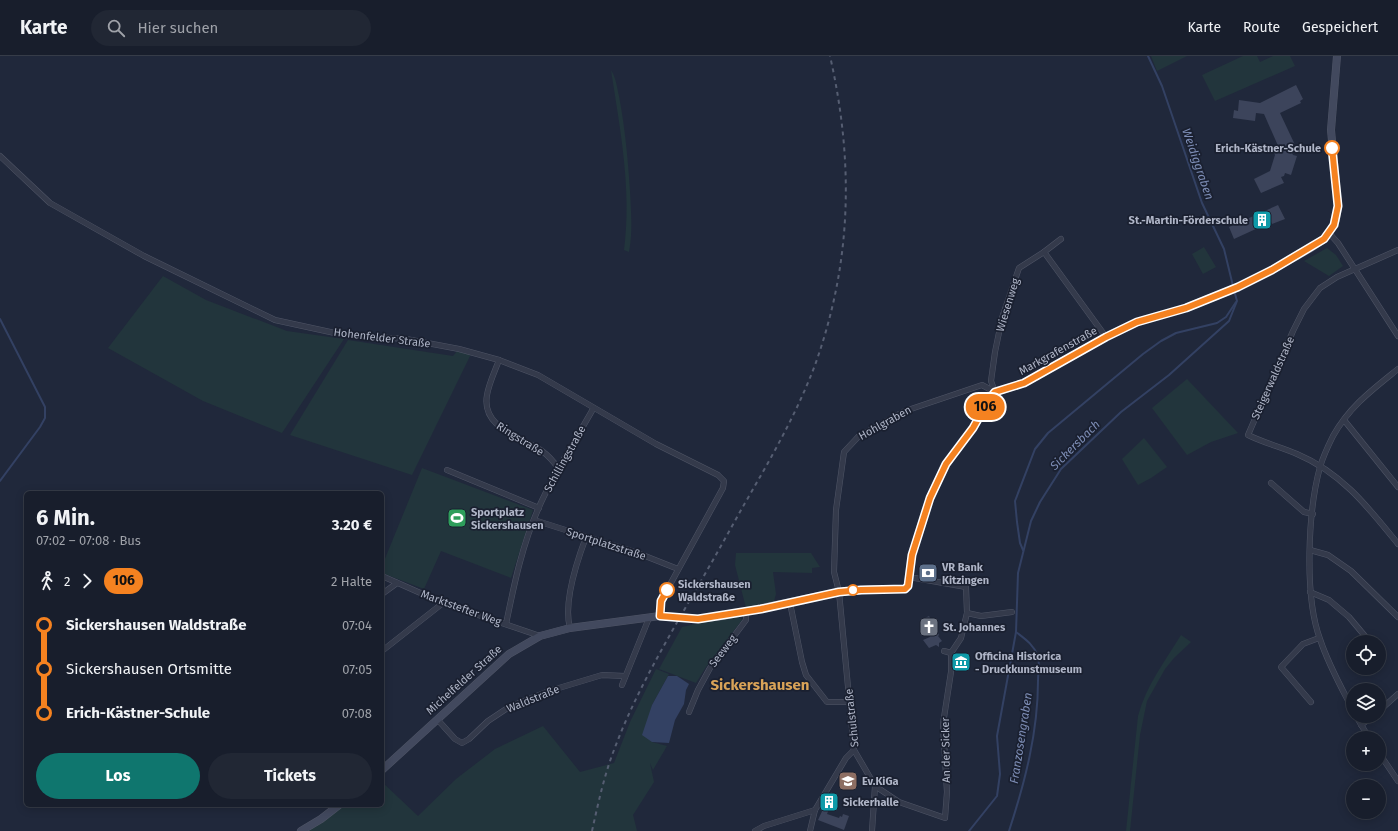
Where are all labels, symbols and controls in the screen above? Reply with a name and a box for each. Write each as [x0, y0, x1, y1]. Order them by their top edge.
search box [91, 10, 371, 46]
text: Karte [20, 16, 67, 39]
icon: search [105, 17, 127, 39]
text: Hier suchen [137, 19, 218, 37]
text: Karte [1187, 19, 1221, 36]
text: Route [1243, 19, 1280, 36]
text: Gespeichert [1302, 19, 1378, 36]
water label: Weidiggraben [1179, 126, 1217, 202]
marker: Erich-Kästner-Schule [1324, 140, 1340, 156]
place label: Erich-Kästner-Schule [1215, 142, 1321, 155]
building icon: St.-Martin-Förderschule [1251, 209, 1273, 231]
place label: St.-Martin-Förderschule [1129, 214, 1248, 227]
street label: Wiesenweg [994, 276, 1022, 333]
street label: Markgrafenstraße [1017, 324, 1099, 378]
street label: Hohenfelder Straße [333, 326, 431, 350]
street label: Steigerwaldstraße [1249, 334, 1297, 422]
line badge: 106 [962, 394, 1008, 420]
text: 106 [974, 398, 996, 415]
street label: Hohlgraben [856, 403, 914, 443]
water label: Sickersbach [1047, 417, 1103, 473]
street label: Ringstraße [494, 419, 546, 459]
street label: Schillingstraße [541, 424, 589, 494]
text: 6 Min. [36, 504, 95, 531]
place label: Sportplatz Sickershausen [471, 506, 544, 532]
sports icon: Sportplatz Sickershausen [446, 507, 468, 529]
text: 3.20 € [332, 516, 372, 534]
street label: Sportplatzstraße [565, 525, 647, 563]
text: 07:02 – 07:08 · Bus [36, 533, 141, 548]
place label: VR Bank Kitzingen [941, 561, 989, 587]
bank icon: VR Bank Kitzingen [917, 562, 939, 584]
icon: walk [36, 570, 58, 592]
icon: forward [76, 570, 98, 592]
text: 106 [112, 572, 135, 589]
text: 2 [64, 574, 70, 589]
text: 2 Halte [331, 574, 372, 589]
place label: Sickershausen Waldstraße [678, 578, 751, 604]
marker: Sickershausen Waldstraße [659, 582, 675, 598]
unlabelled marker [847, 584, 859, 596]
street label: Marktstefter Weg [419, 587, 503, 629]
text: Sickershausen Waldstraße [66, 616, 246, 634]
church icon: St. Johannes [918, 616, 940, 638]
text: 07:04 [342, 618, 372, 633]
place label: St. Johannes [943, 621, 1006, 634]
street label: Seeweg [706, 632, 740, 670]
map controls [1346, 635, 1386, 819]
button: locate [1346, 635, 1386, 675]
street label: Michelfelder Straße [423, 643, 505, 717]
place label: Officina Historica - Druckkunstmuseum [975, 650, 1082, 676]
museum icon: Officina Historica - Druckkunstmuseum [950, 651, 972, 673]
text: Sickershausen Ortsmitte [66, 660, 232, 678]
text: 07:05 [342, 662, 372, 677]
district label: Sickershausen [710, 676, 810, 694]
street label: Waldstraße [505, 683, 561, 715]
button: layers [1346, 683, 1386, 723]
street label: Schulstraße [842, 688, 862, 748]
water label: Franzosengraben [1007, 691, 1035, 785]
text: Erich-Kästner-Schule [66, 704, 210, 722]
text: 07:08 [342, 706, 372, 721]
street label: An der Sicker [939, 716, 953, 783]
button: + [1346, 731, 1386, 771]
button: Los [36, 753, 200, 799]
button: Tickets [208, 753, 372, 799]
school or university icon: Ev.KiGa [837, 770, 859, 792]
place label: Ev.KiGa [862, 775, 899, 788]
button: − [1346, 779, 1386, 819]
building icon: Sickerhalle [818, 791, 840, 813]
place label: Sickerhalle [843, 796, 899, 809]

